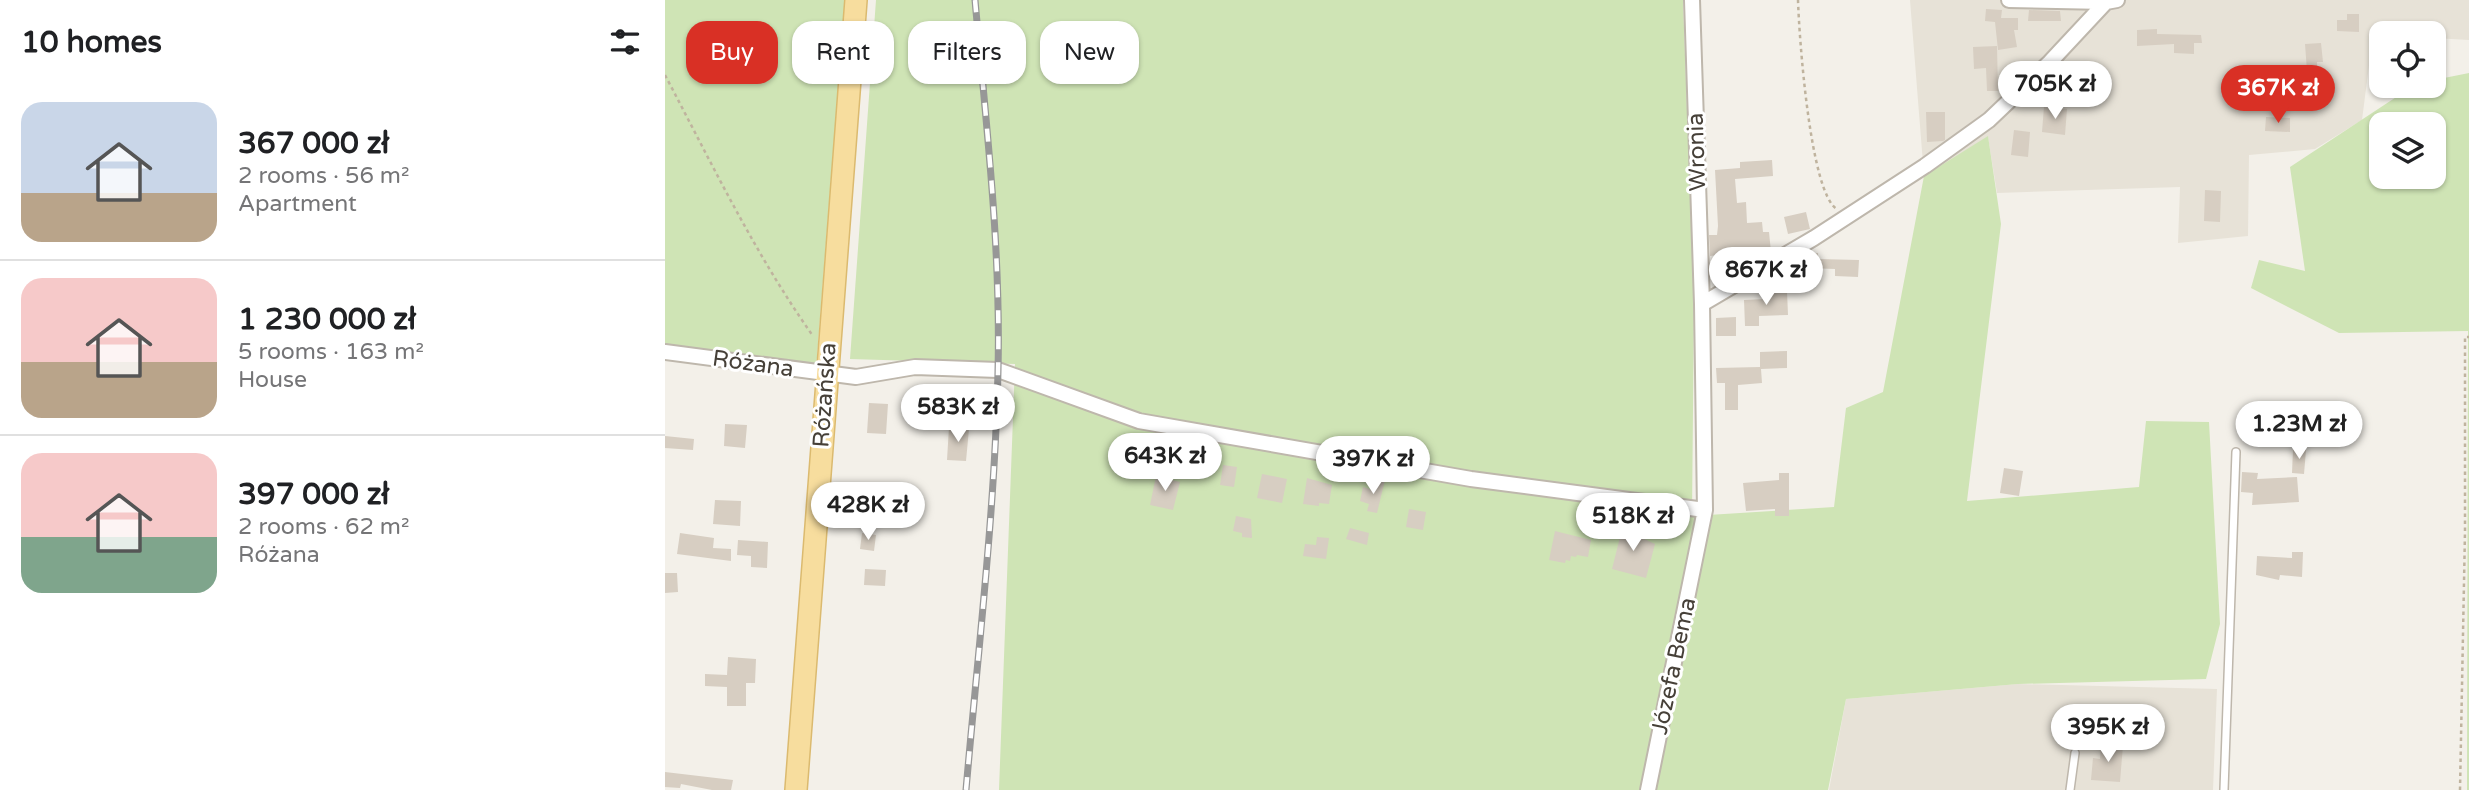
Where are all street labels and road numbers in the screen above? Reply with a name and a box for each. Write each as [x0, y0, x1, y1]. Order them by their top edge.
street label: Wronia [1682, 112, 1712, 192]
street label: Różańska [807, 342, 843, 448]
street label: Różana [711, 344, 795, 384]
street label: Józefa Bema [1646, 595, 1702, 737]

